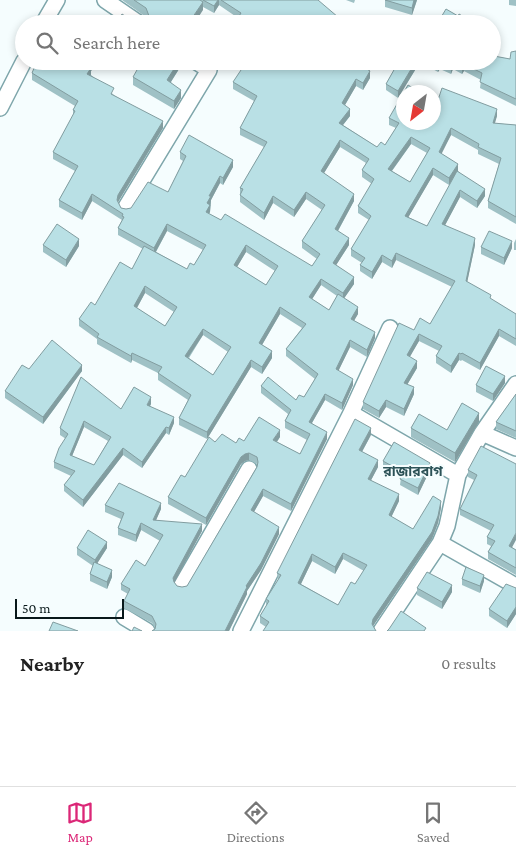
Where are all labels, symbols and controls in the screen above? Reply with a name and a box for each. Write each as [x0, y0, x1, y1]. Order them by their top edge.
search box [15, 15, 501, 70]
icon: search [33, 29, 61, 57]
text: Search here [73, 32, 160, 53]
north arrow [396, 85, 441, 130]
district label: রাজারবাগ [382, 463, 443, 479]
scale bar [15, 596, 124, 619]
text: 50 m [22, 600, 50, 616]
text: Nearby [20, 652, 84, 676]
text: 0 results [441, 655, 496, 672]
tab: Map [66, 799, 94, 845]
tab: Directions [227, 799, 285, 845]
tab: Saved [417, 799, 450, 845]

